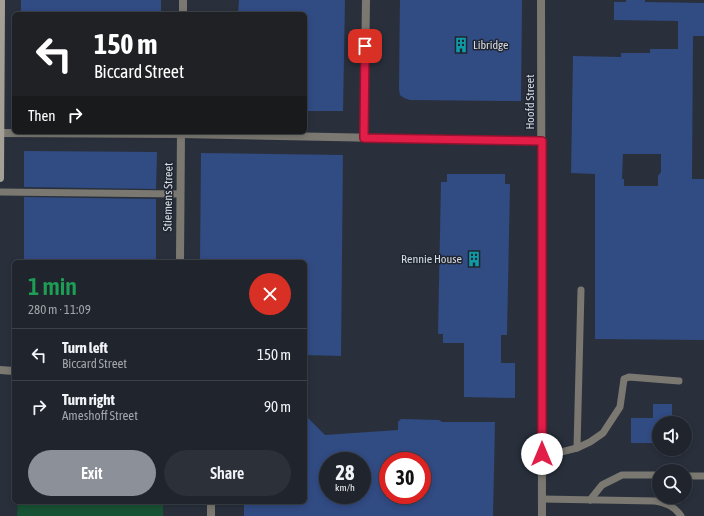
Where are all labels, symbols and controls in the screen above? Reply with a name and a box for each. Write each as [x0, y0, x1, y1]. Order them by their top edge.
icon: left [28, 28, 80, 80]
text: 150 m [94, 28, 157, 60]
pin [348, 29, 382, 63]
icon: arrive [354, 35, 376, 57]
building icon: Libridge [452, 36, 470, 54]
place label: Libridge [473, 38, 508, 52]
text: Biccard Street [94, 61, 184, 82]
street label: Hoofd Street [523, 74, 537, 130]
icon: right [64, 104, 86, 126]
text: Then [28, 107, 56, 124]
street label: Stiemens Street [160, 162, 176, 232]
building icon: Rennie House [465, 250, 483, 268]
place label: Rennie House [401, 252, 462, 266]
text: 1 min [28, 273, 77, 300]
button: close [249, 273, 291, 315]
text: 280 m · 11:09 [28, 302, 91, 317]
text: Turn left [62, 339, 108, 356]
icon: left [28, 344, 50, 366]
text: 150 m [257, 346, 291, 363]
text: Biccard Street [62, 356, 127, 371]
text: Turn right [62, 391, 115, 408]
icon: right [28, 396, 50, 418]
text: 90 m [264, 398, 291, 415]
text: Ameshoff Street [62, 408, 138, 423]
map controls [652, 416, 692, 504]
button: sound [652, 416, 692, 456]
position arrow [521, 433, 563, 475]
button: Exit [28, 450, 156, 496]
button: Share [164, 450, 291, 496]
speed limit sign: 30 [379, 452, 431, 504]
text: 28 [336, 461, 354, 484]
button: search [652, 464, 692, 504]
text: km/h [335, 482, 355, 493]

